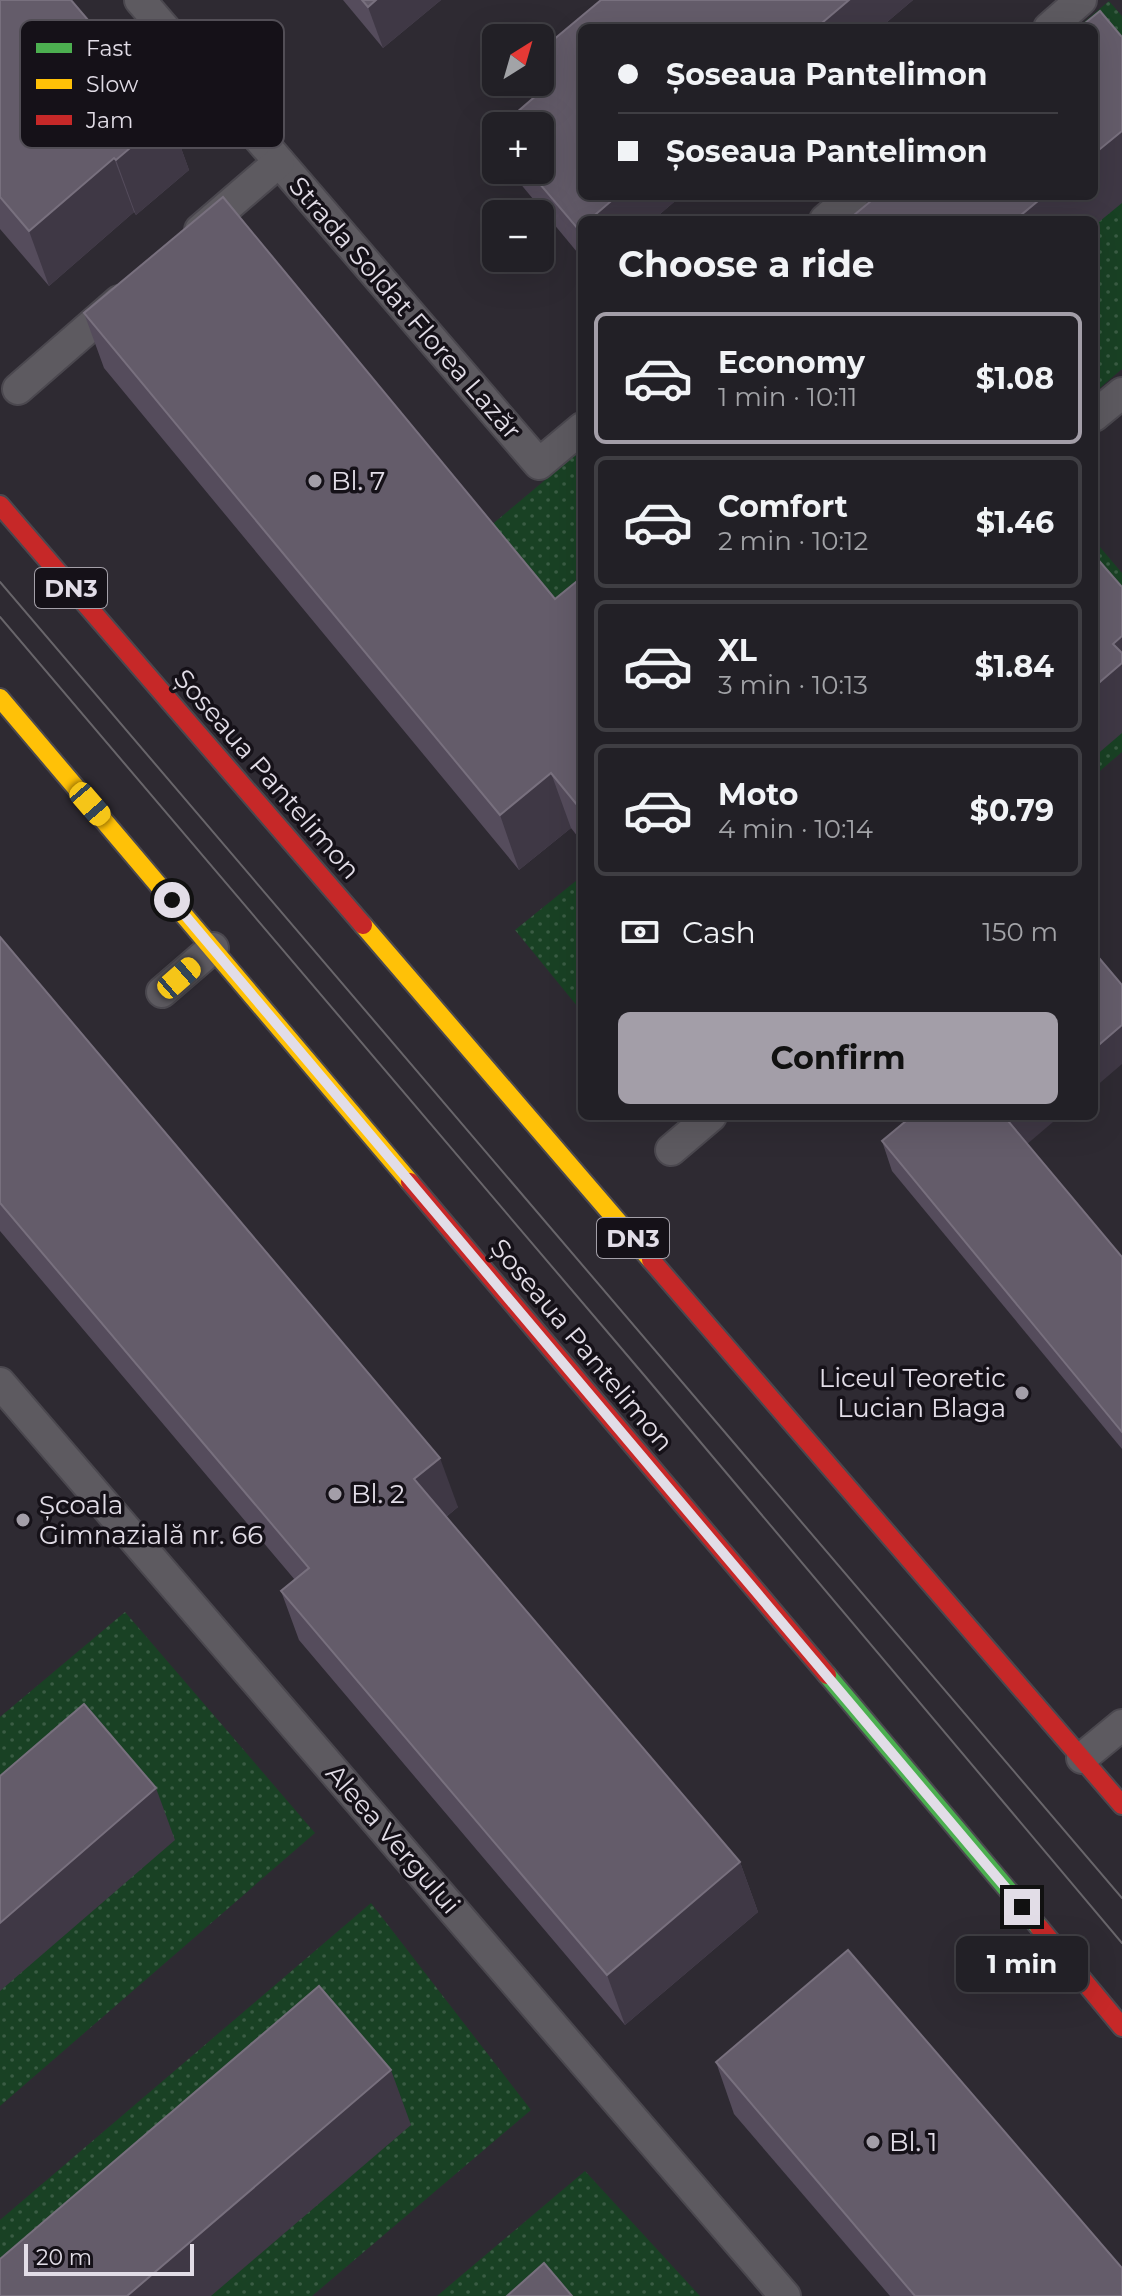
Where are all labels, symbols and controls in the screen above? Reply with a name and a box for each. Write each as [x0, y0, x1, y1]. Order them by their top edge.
legend [20, 20, 284, 148]
north arrow [482, 24, 554, 96]
map controls [482, 24, 554, 272]
text: Fast [86, 35, 132, 62]
text: Șoseaua Pantelimon [666, 56, 988, 93]
text: Slow [86, 71, 139, 98]
text: Jam [85, 107, 133, 134]
button: + [482, 112, 554, 184]
text: Șoseaua Pantelimon [666, 133, 988, 170]
street label: Strada Soldat Florea Lazăr [282, 170, 528, 446]
button: − [482, 200, 554, 272]
text: Choose a ride [618, 242, 875, 286]
icon: car [622, 342, 694, 414]
text: Economy [718, 344, 865, 381]
text: $1.08 [976, 360, 1054, 397]
text: 1 min · 10:11 [718, 381, 857, 413]
place label: Bl. 7 [331, 465, 385, 497]
marker: Bl. 7 [306, 472, 324, 490]
icon: car [622, 486, 694, 558]
text: Comfort [718, 488, 848, 525]
text: $1.46 [976, 504, 1054, 541]
text: 2 min · 10:12 [718, 525, 868, 557]
road number: DN3 [35, 568, 107, 608]
icon: car [622, 630, 694, 702]
text: XL [718, 632, 757, 669]
text: $1.84 [975, 648, 1054, 685]
street label: Șoseaua Pantelimon [167, 662, 367, 886]
text: 3 min · 10:13 [718, 669, 868, 701]
icon: car [622, 774, 694, 846]
text: Moto [718, 776, 799, 813]
car [65, 778, 115, 830]
text: $0.79 [970, 792, 1054, 829]
text: 4 min · 10:14 [718, 813, 873, 845]
route start [154, 882, 190, 918]
icon: cash [618, 910, 662, 954]
text: Cash [682, 914, 756, 951]
text: 150 m [982, 916, 1058, 948]
car [153, 953, 205, 1003]
button: Confirm [618, 1012, 1058, 1104]
road number: DN3 [597, 1218, 669, 1258]
street label: Șoseaua Pantelimon [484, 1232, 680, 1458]
place label: Liceul Teoretic Lucian Blaga [819, 1362, 1006, 1424]
marker: Liceul Teoretic Lucian Blaga [1013, 1384, 1031, 1402]
place label: Bl. 2 [351, 1478, 405, 1510]
marker: Bl. 2 [326, 1485, 344, 1503]
place label: Școala Gimnazială nr. 66 [39, 1489, 263, 1551]
marker: Școala Gimnazială nr. 66 [14, 1511, 32, 1529]
street label: Aleea Vergului [319, 1758, 467, 1920]
route end [1004, 1889, 1040, 1925]
callout: 1 min [956, 1935, 1088, 1991]
text: 1 min [987, 1948, 1057, 1980]
place label: Bl. 1 [889, 2126, 937, 2158]
marker: Bl. 1 [864, 2133, 882, 2151]
scale bar [24, 2240, 194, 2276]
text: 20 m [36, 2244, 92, 2271]

